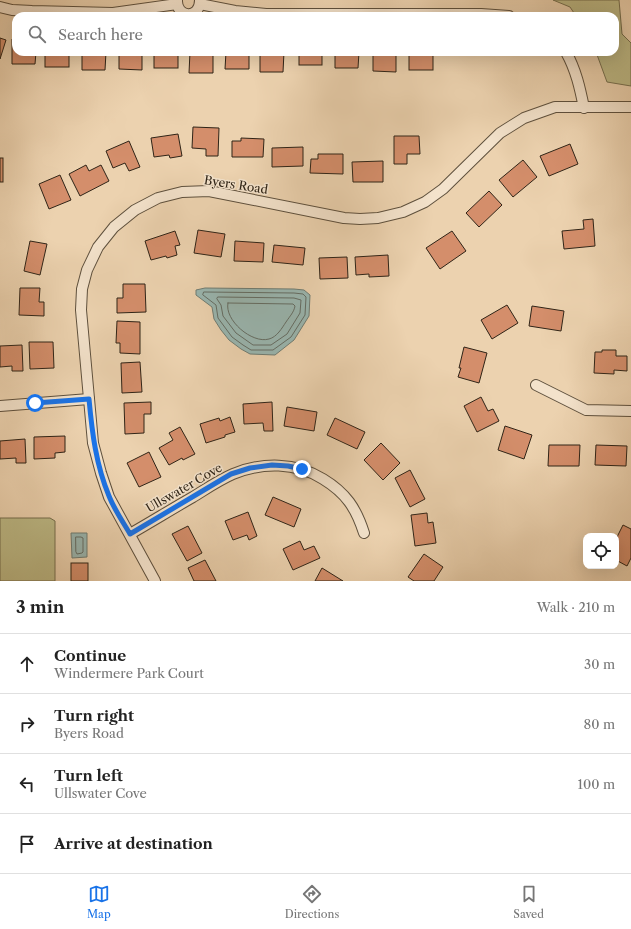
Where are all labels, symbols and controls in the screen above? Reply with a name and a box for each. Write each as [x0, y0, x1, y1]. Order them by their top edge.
search box [12, 12, 619, 56]
icon: search [26, 23, 48, 45]
text: Search here [58, 25, 143, 44]
street label: Byers Road [203, 172, 270, 197]
route start [26, 394, 44, 412]
street label: Ullswater Cove [143, 460, 225, 515]
route end [293, 460, 311, 478]
map controls [583, 533, 619, 569]
button: locate [583, 533, 619, 569]
text: 3 min [16, 597, 65, 617]
text: Walk · 210 m [537, 599, 615, 615]
text: Continue [54, 646, 126, 665]
icon: ahead [16, 653, 38, 675]
text: 30 m [584, 656, 615, 672]
text: Windermere Park Court [54, 665, 204, 681]
text: Turn right [54, 706, 134, 725]
icon: right [16, 713, 38, 735]
text: 80 m [583, 716, 615, 732]
text: Byers Road [54, 725, 124, 741]
text: Turn left [54, 766, 123, 785]
icon: left [16, 773, 38, 795]
text: 100 m [577, 776, 615, 792]
text: Ullswater Cove [54, 785, 147, 801]
icon: arrive [16, 833, 38, 855]
text: Arrive at destination [54, 834, 213, 853]
tab: Map [87, 883, 111, 921]
tab: Directions [285, 883, 339, 921]
tab: Saved [513, 883, 544, 921]

